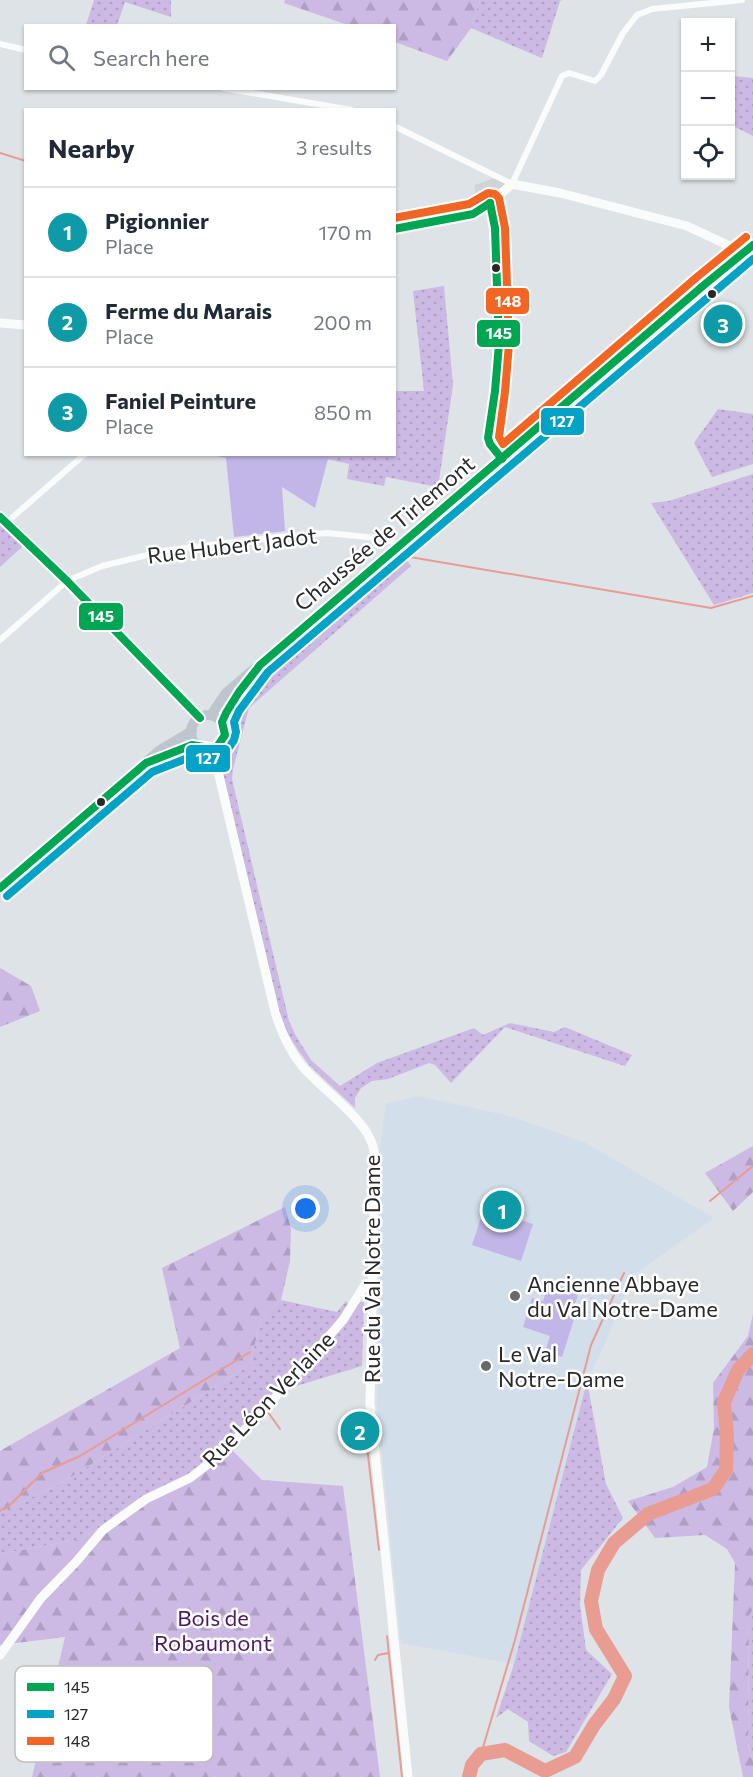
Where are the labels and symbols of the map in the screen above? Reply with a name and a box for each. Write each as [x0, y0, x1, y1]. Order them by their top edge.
unlabelled marker [490, 262, 502, 274]
line badge: 148 [485, 287, 530, 315]
unlabelled marker [706, 288, 718, 300]
text: 148 [495, 291, 522, 310]
pin: 3 [704, 302, 742, 346]
line badge: 145 [476, 319, 521, 348]
text: 145 [486, 323, 512, 342]
line badge: 127 [540, 407, 585, 436]
text: 127 [549, 411, 575, 430]
street label: Chaussée de Tirlemont [288, 450, 480, 616]
street label: Rue Hubert Jadot [146, 521, 318, 569]
line badge: 145 [78, 602, 124, 631]
text: 145 [88, 606, 114, 625]
line badge: 127 [185, 744, 231, 773]
text: 127 [195, 748, 221, 767]
unlabelled marker [95, 796, 107, 808]
street label: Rue du Val Notre Dame [358, 1155, 385, 1383]
pin: 1 [482, 1188, 522, 1232]
your location [291, 1194, 320, 1223]
place label: Ancienne Abbaye du Val Notre-Dame [527, 1270, 718, 1322]
marker: Ancienne Abbaye du Val Notre-Dame [508, 1289, 522, 1303]
street label: Rue Léon Verlaine [197, 1326, 339, 1472]
place label: Le Val Notre-Dame [498, 1340, 624, 1392]
marker: Le Val Notre-Dame [479, 1359, 493, 1373]
pin: 2 [340, 1408, 380, 1454]
park label: Bois de Robaumont [154, 1604, 272, 1656]
legend [15, 1666, 213, 1762]
text: 145 [64, 1677, 90, 1696]
text: 127 [64, 1704, 88, 1723]
text: 148 [64, 1731, 90, 1750]

